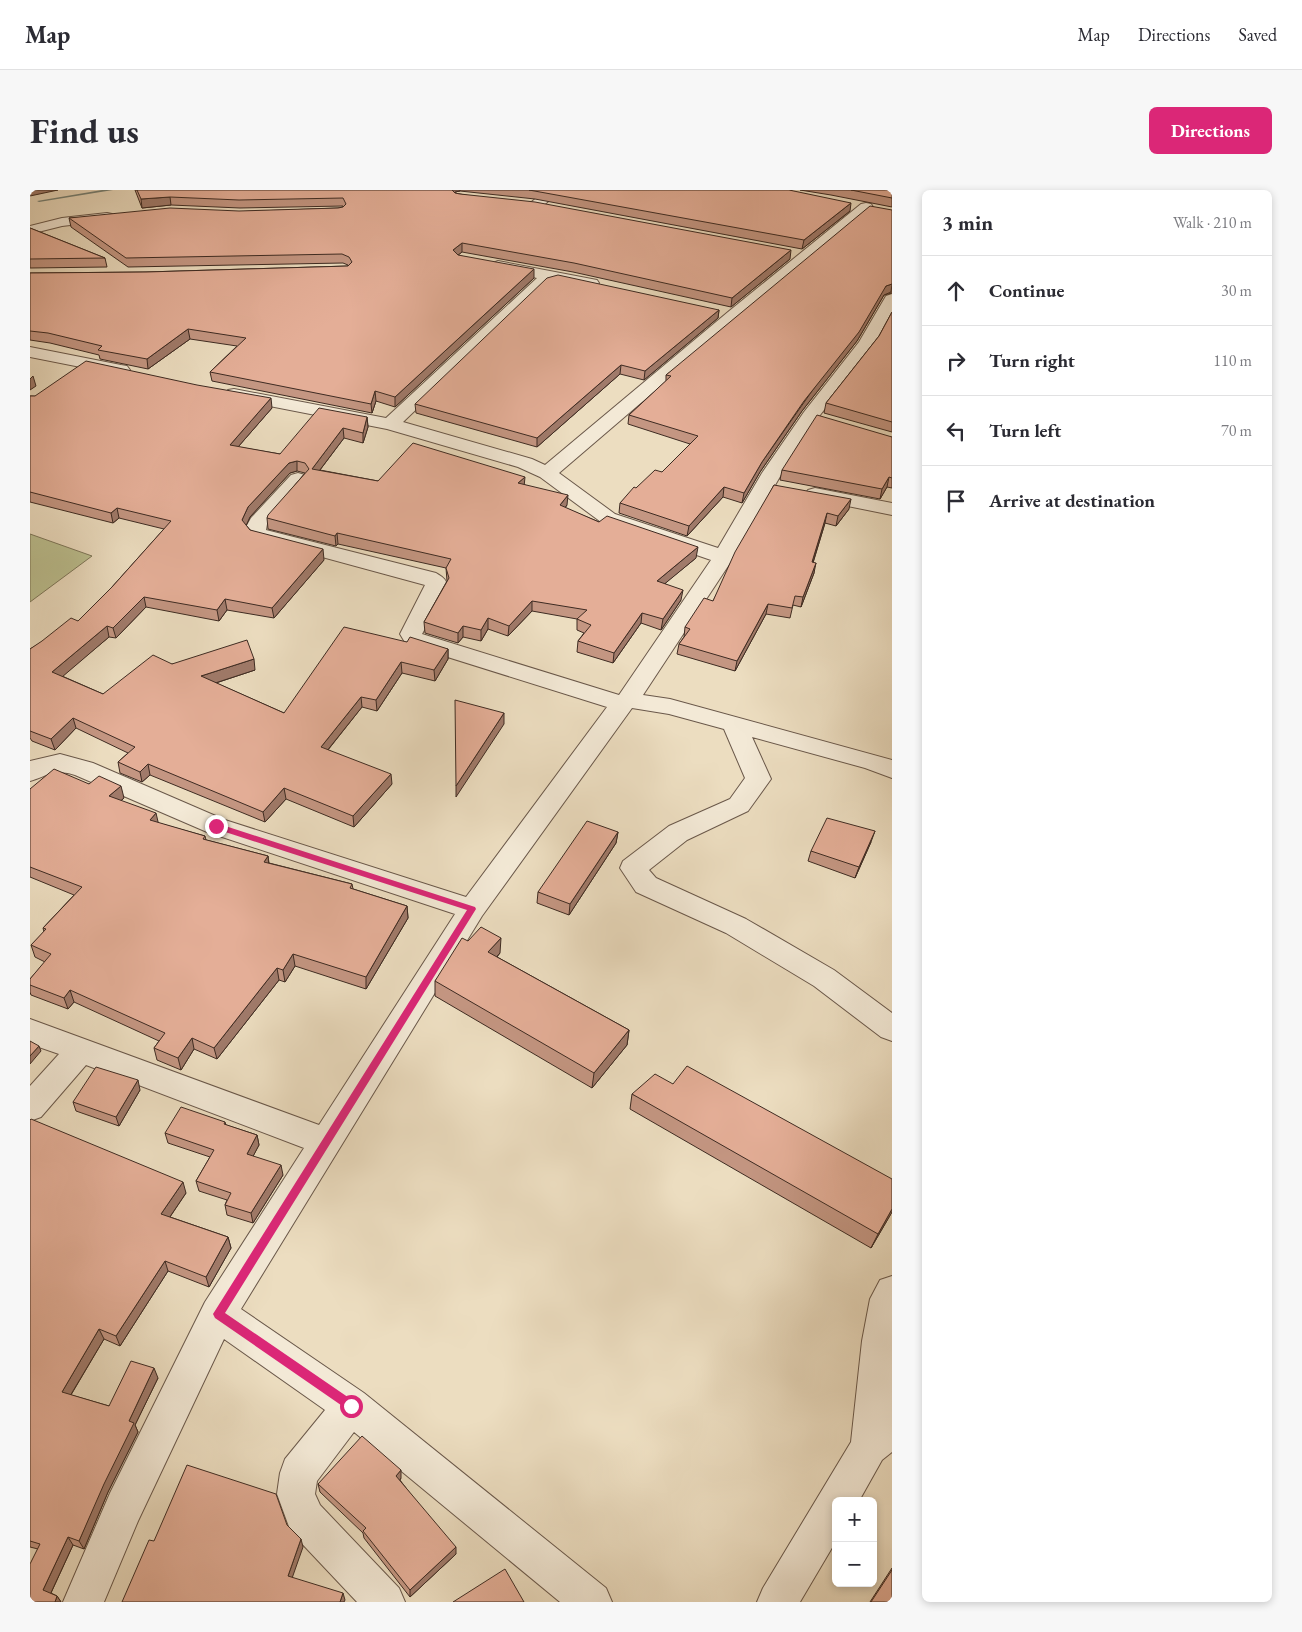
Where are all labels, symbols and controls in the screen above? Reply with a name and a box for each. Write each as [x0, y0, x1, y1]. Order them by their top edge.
text: Map [25, 19, 70, 50]
text: Map [1078, 23, 1110, 46]
text: Directions [1138, 23, 1210, 46]
text: Saved [1238, 23, 1277, 46]
button: Directions [1149, 107, 1272, 154]
text: Find us [30, 108, 139, 153]
text: 3 min [942, 209, 993, 236]
text: Walk · 210 m [1173, 212, 1252, 233]
icon: ahead [942, 277, 970, 305]
text: Continue [989, 278, 1064, 303]
text: 30 m [1221, 280, 1252, 301]
icon: right [942, 347, 970, 375]
text: Turn right [989, 348, 1075, 373]
text: 110 m [1213, 350, 1252, 371]
icon: left [942, 417, 970, 445]
text: Turn left [989, 418, 1061, 443]
text: 70 m [1221, 420, 1252, 441]
icon: arrive [942, 487, 970, 515]
text: Arrive at destination [989, 488, 1155, 513]
route end [205, 815, 228, 838]
route start [340, 1395, 363, 1418]
map controls [832, 1497, 877, 1587]
button: + [832, 1497, 877, 1542]
button: − [832, 1542, 877, 1587]

